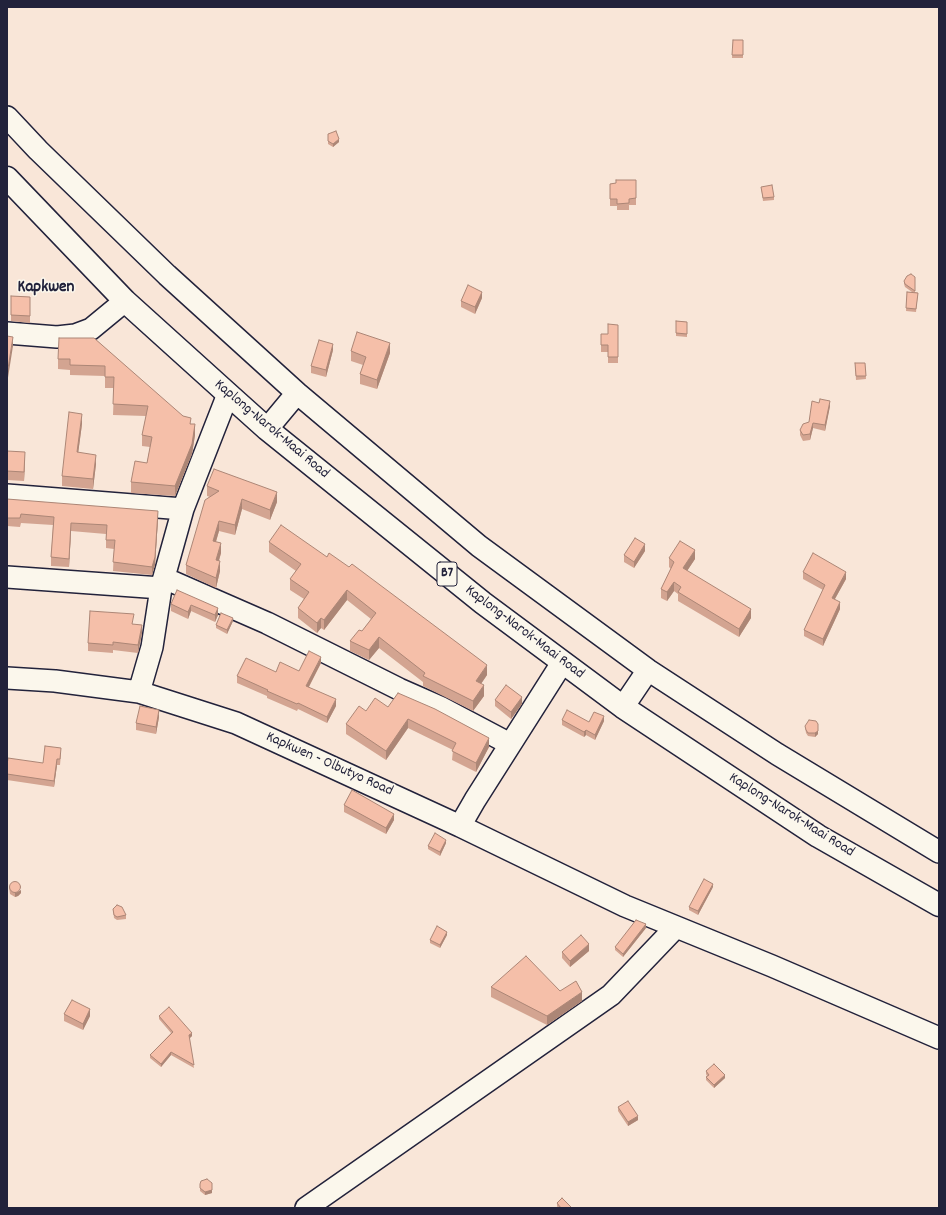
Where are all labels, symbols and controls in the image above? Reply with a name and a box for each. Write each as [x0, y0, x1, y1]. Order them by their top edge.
district label: Kapkwen [18, 279, 74, 299]
street label: Kaplong-Narok-Maai Road [210, 377, 332, 483]
road number: B7 [437, 562, 457, 586]
street label: Kaplong-Narok-Maai Road [461, 582, 587, 684]
street label: Kapkwen - Olbutyo Road [263, 729, 395, 801]
street label: Kaplong-Narok-Maai Road [725, 770, 857, 862]

